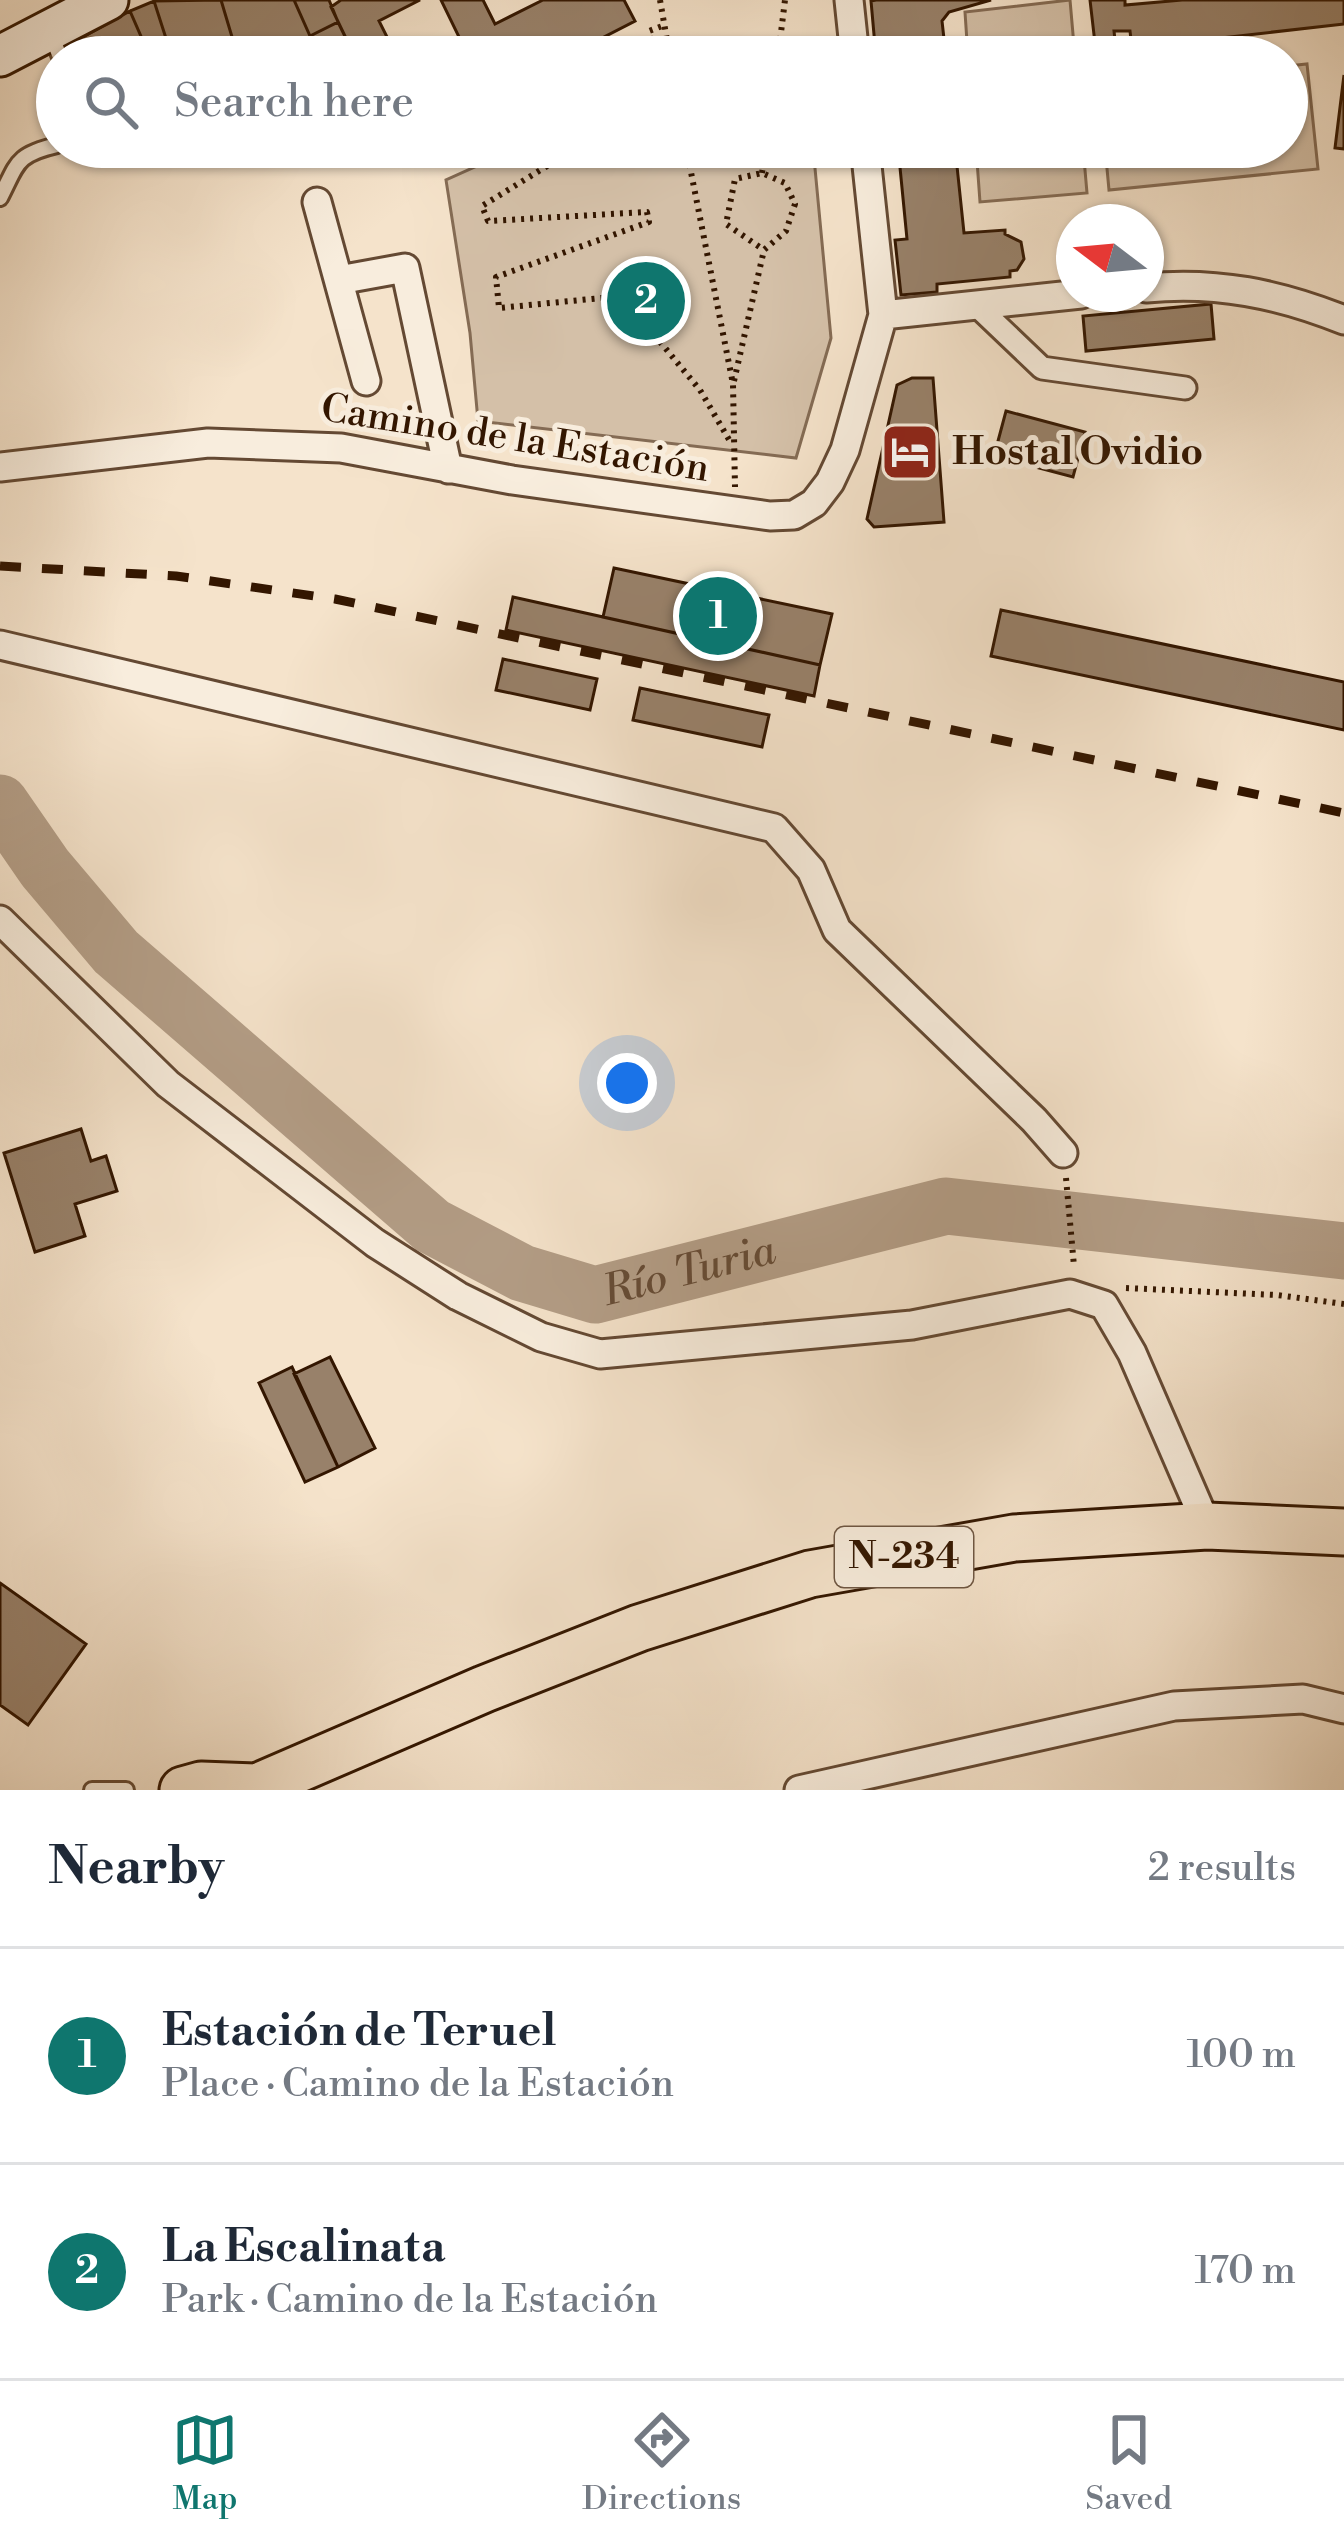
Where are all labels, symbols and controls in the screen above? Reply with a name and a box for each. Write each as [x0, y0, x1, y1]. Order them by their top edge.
search box [36, 36, 1308, 168]
icon: search [78, 69, 144, 135]
text: Search here [174, 74, 414, 131]
north arrow [1056, 204, 1164, 312]
pin: 2 [607, 256, 685, 346]
street label: Camino de la Estación [317, 384, 713, 494]
hotel icon: Hostal Ovidio [879, 421, 941, 483]
place label: Hostal Ovidio [952, 428, 1203, 477]
pin: 1 [679, 571, 757, 661]
your location [597, 1053, 657, 1113]
water label: Río Turia [596, 1224, 782, 1319]
road number: N-234 [835, 1527, 973, 1587]
text: Nearby [48, 1836, 224, 1900]
text: 2 results [1148, 1844, 1296, 1893]
text: Estación de Teruel [162, 2003, 556, 2060]
text: 1 [78, 2031, 96, 2080]
text: 100 m [1187, 2031, 1296, 2080]
text: Place · Camino de la Estación [162, 2060, 674, 2109]
text: La Escalinata [162, 2219, 445, 2276]
text: 2 [75, 2247, 99, 2296]
text: 170 m [1194, 2247, 1296, 2296]
text: Park · Camino de la Estación [162, 2276, 658, 2325]
tab: Map [172, 2407, 238, 2520]
tab: Directions [582, 2407, 741, 2520]
tab: Saved [1085, 2407, 1172, 2520]

